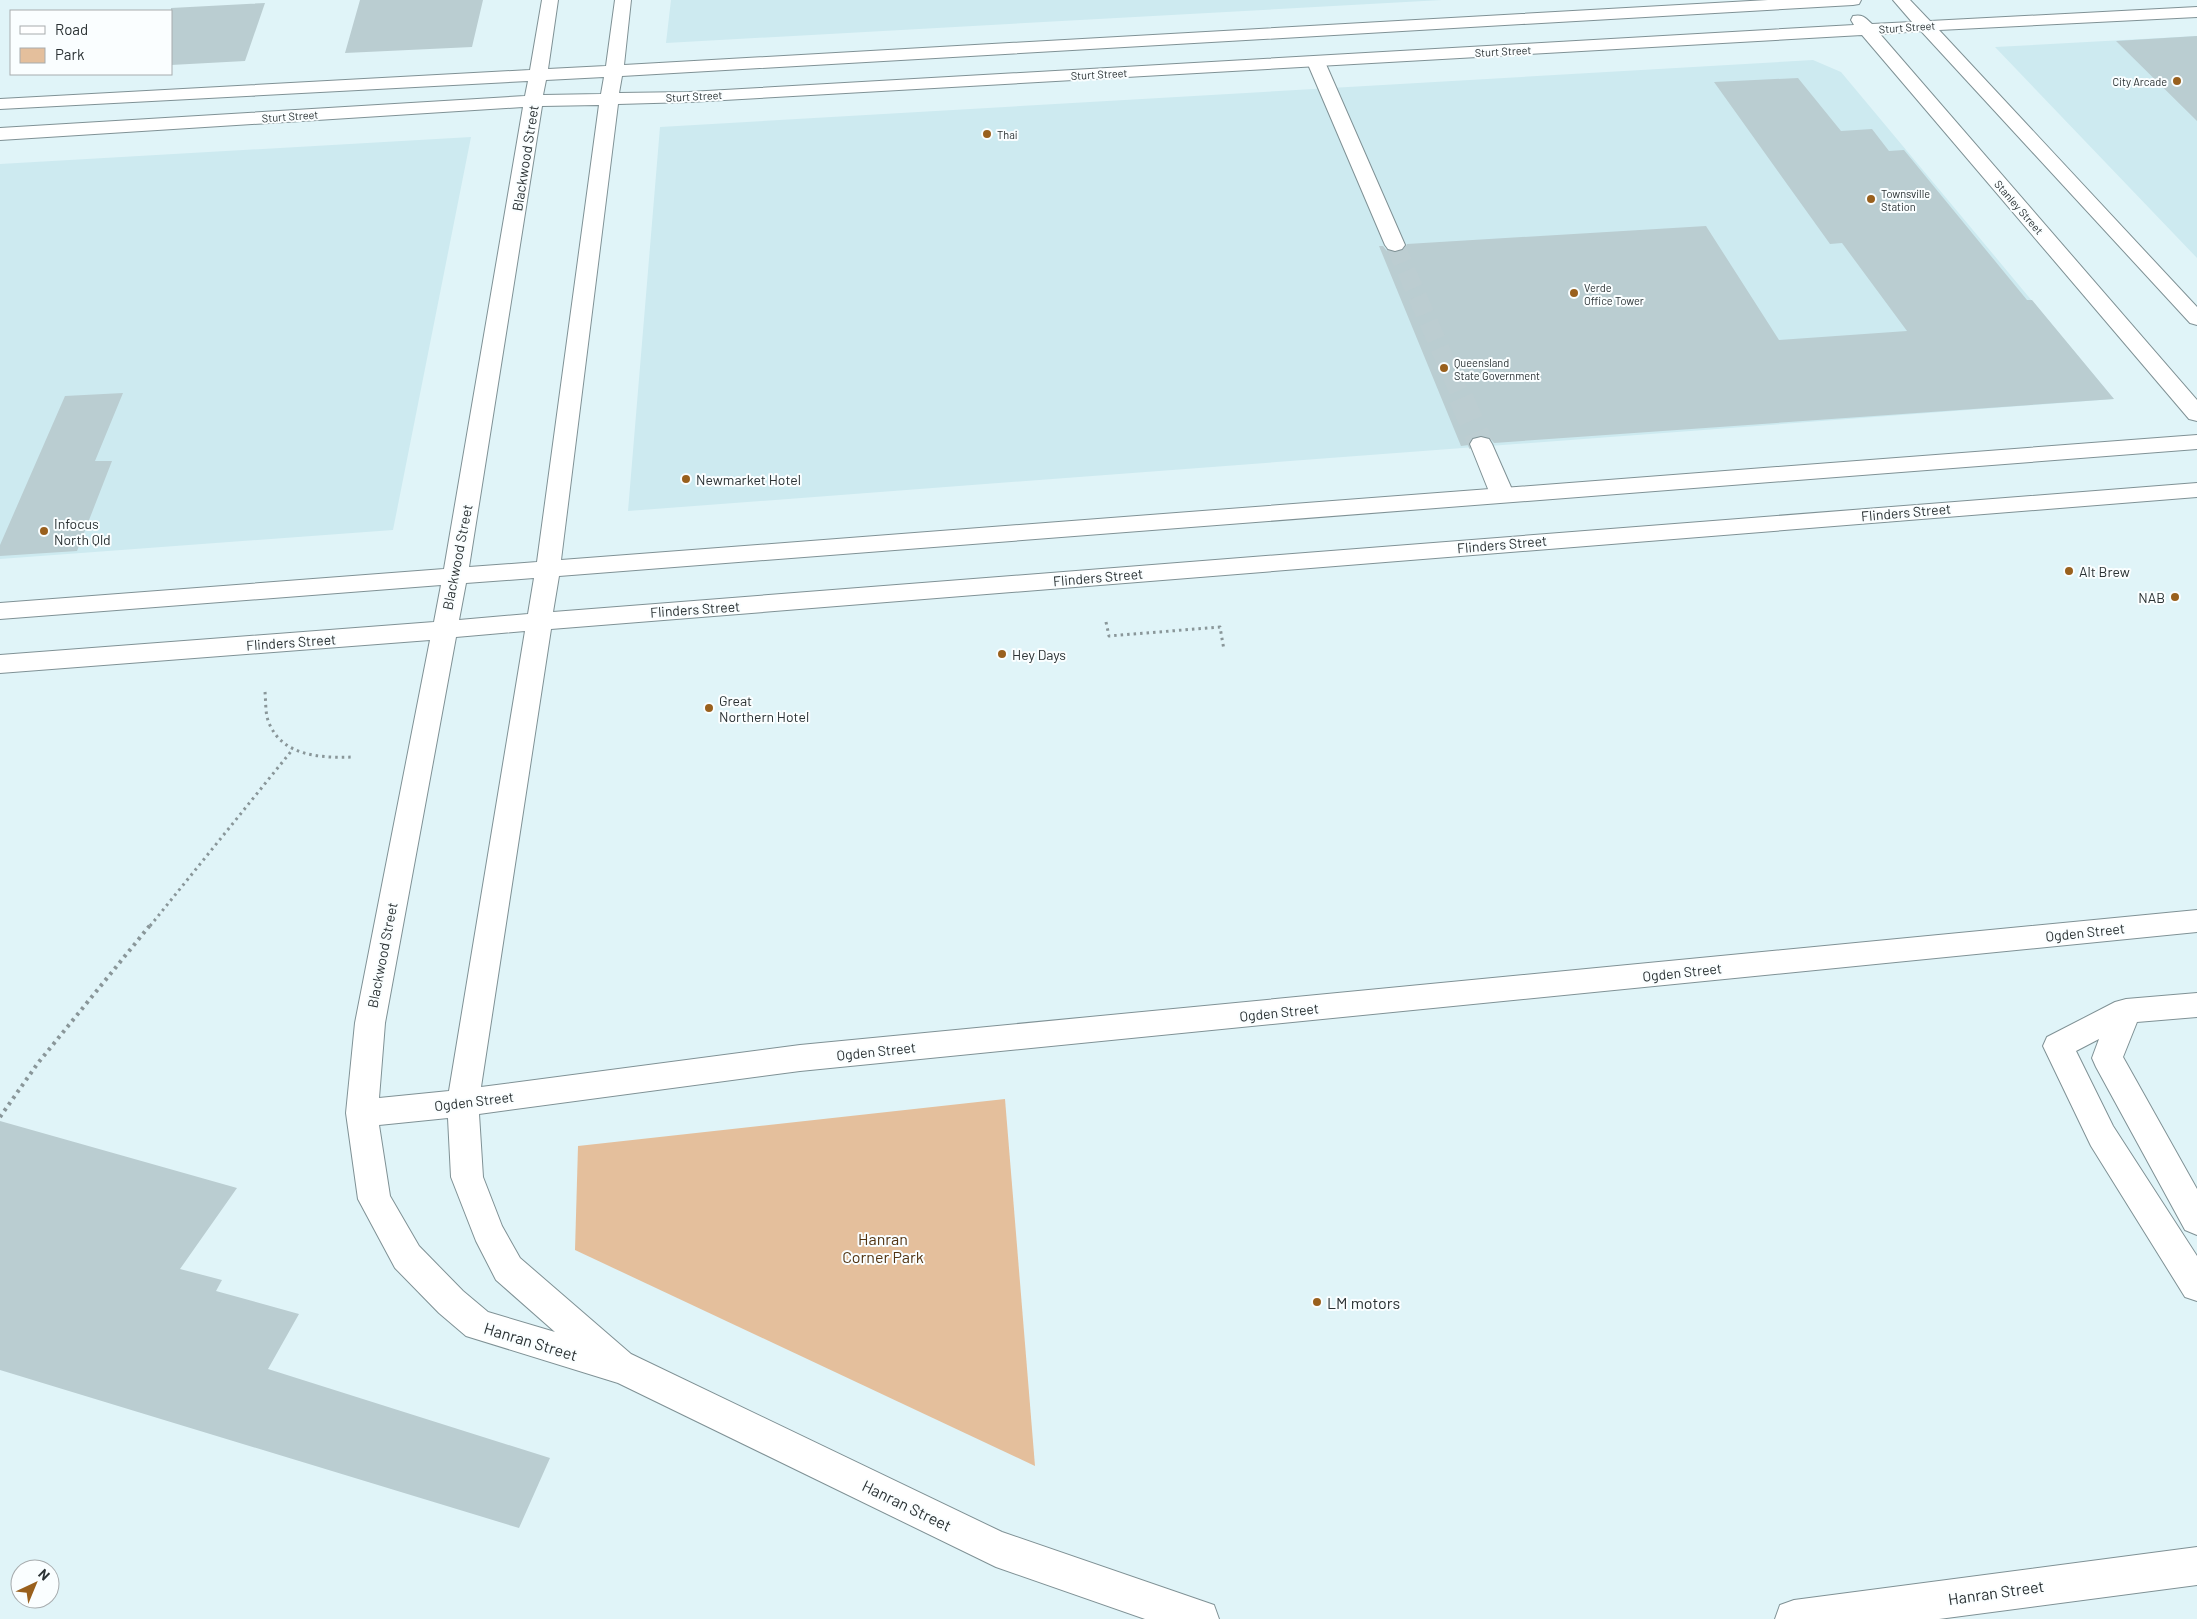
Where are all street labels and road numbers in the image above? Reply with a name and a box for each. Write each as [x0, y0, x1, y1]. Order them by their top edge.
street label: Sturt Street [1878, 19, 1936, 35]
street label: Sturt Street [1474, 43, 1532, 59]
street label: Sturt Street [1070, 66, 1128, 82]
street label: Sturt Street [665, 88, 723, 104]
street label: Blackwood Street [508, 104, 542, 212]
street label: Sturt Street [261, 108, 319, 124]
street label: Stanley Street [1992, 177, 2046, 237]
street label: Flinders Street [1860, 500, 1952, 524]
street label: Blackwood Street [438, 503, 476, 611]
street label: Flinders Street [1456, 532, 1548, 556]
street label: Flinders Street [1052, 565, 1144, 589]
street label: Flinders Street [649, 597, 741, 621]
street label: Flinders Street [245, 630, 337, 654]
street label: Blackwood Street [363, 901, 401, 1009]
street label: Ogden Street [2044, 919, 2126, 945]
street label: Ogden Street [1641, 959, 1723, 985]
street label: Ogden Street [1238, 999, 1320, 1025]
street label: Ogden Street [835, 1038, 917, 1064]
street label: Ogden Street [433, 1088, 515, 1114]
street label: Hanran Street [482, 1318, 580, 1364]
street label: Hanran Street [859, 1475, 955, 1535]
street label: Hanran Street [1947, 1576, 2045, 1608]

